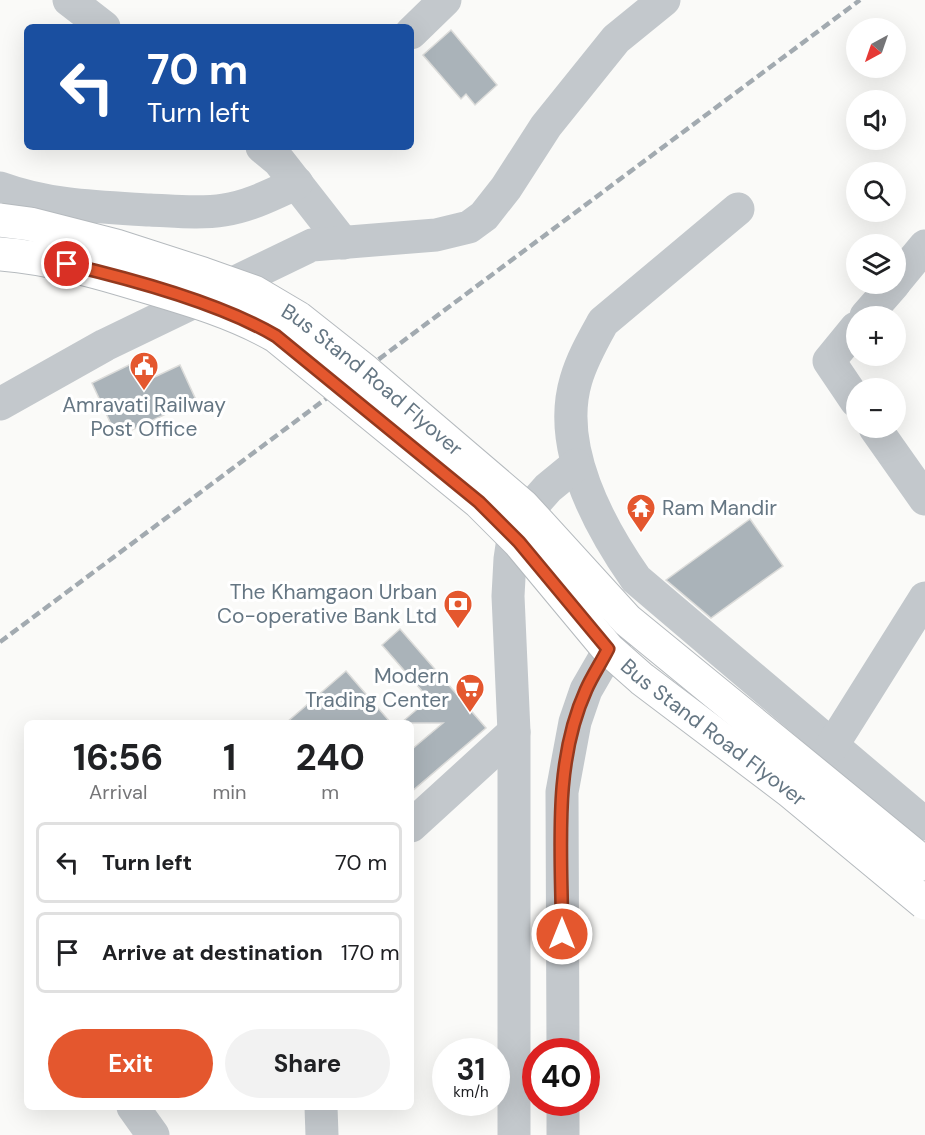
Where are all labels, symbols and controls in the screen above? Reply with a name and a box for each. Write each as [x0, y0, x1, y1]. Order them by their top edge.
north arrow [846, 18, 906, 78]
map controls [846, 18, 906, 438]
text: 70 m [147, 42, 248, 97]
icon: left [48, 48, 126, 126]
button: sound [846, 90, 906, 150]
text: Turn left [147, 95, 250, 130]
button: search [846, 162, 906, 222]
button: layers [846, 234, 906, 294]
pin [41, 238, 92, 289]
icon: arrive [50, 247, 83, 280]
street label: Bus Stand Road Flyover [276, 297, 469, 463]
button: + [846, 306, 906, 366]
public building icon: Amravati Railway Post Office [128, 350, 160, 392]
button: − [846, 378, 906, 438]
place label: Amravati Railway Post Office [62, 391, 226, 443]
temple icon: Ram Mandir [625, 492, 657, 534]
place label: Ram Mandir [662, 494, 777, 522]
place label: The Khamgaon Urban Co-operative Bank Ltd [217, 578, 437, 630]
bank icon: The Khamgaon Urban Co-operative Bank Ltd [442, 588, 474, 630]
street label: Bus Stand Road Flyover [615, 653, 812, 813]
place label: Modern Trading Center [305, 662, 449, 714]
supermarket icon: Modern Trading Center [454, 672, 486, 714]
text: 16:56 [73, 734, 163, 781]
text: 1 [223, 734, 236, 781]
text: 240 [296, 734, 365, 781]
text: Arrival [89, 779, 147, 805]
text: min [212, 779, 247, 805]
text: m [321, 779, 339, 805]
icon: left [51, 846, 84, 879]
text: Turn left [102, 848, 192, 877]
text: 70 m [335, 848, 387, 877]
position arrow [530, 902, 594, 966]
icon: arrive [51, 936, 84, 969]
text: Arrive at destination [102, 938, 323, 967]
text: 170 m [341, 938, 400, 967]
button: Exit [48, 1029, 213, 1098]
button: Share [225, 1029, 390, 1098]
speed limit sign: 40 [522, 1038, 600, 1116]
text: 31 [457, 1050, 485, 1089]
text: km/h [453, 1082, 489, 1102]

